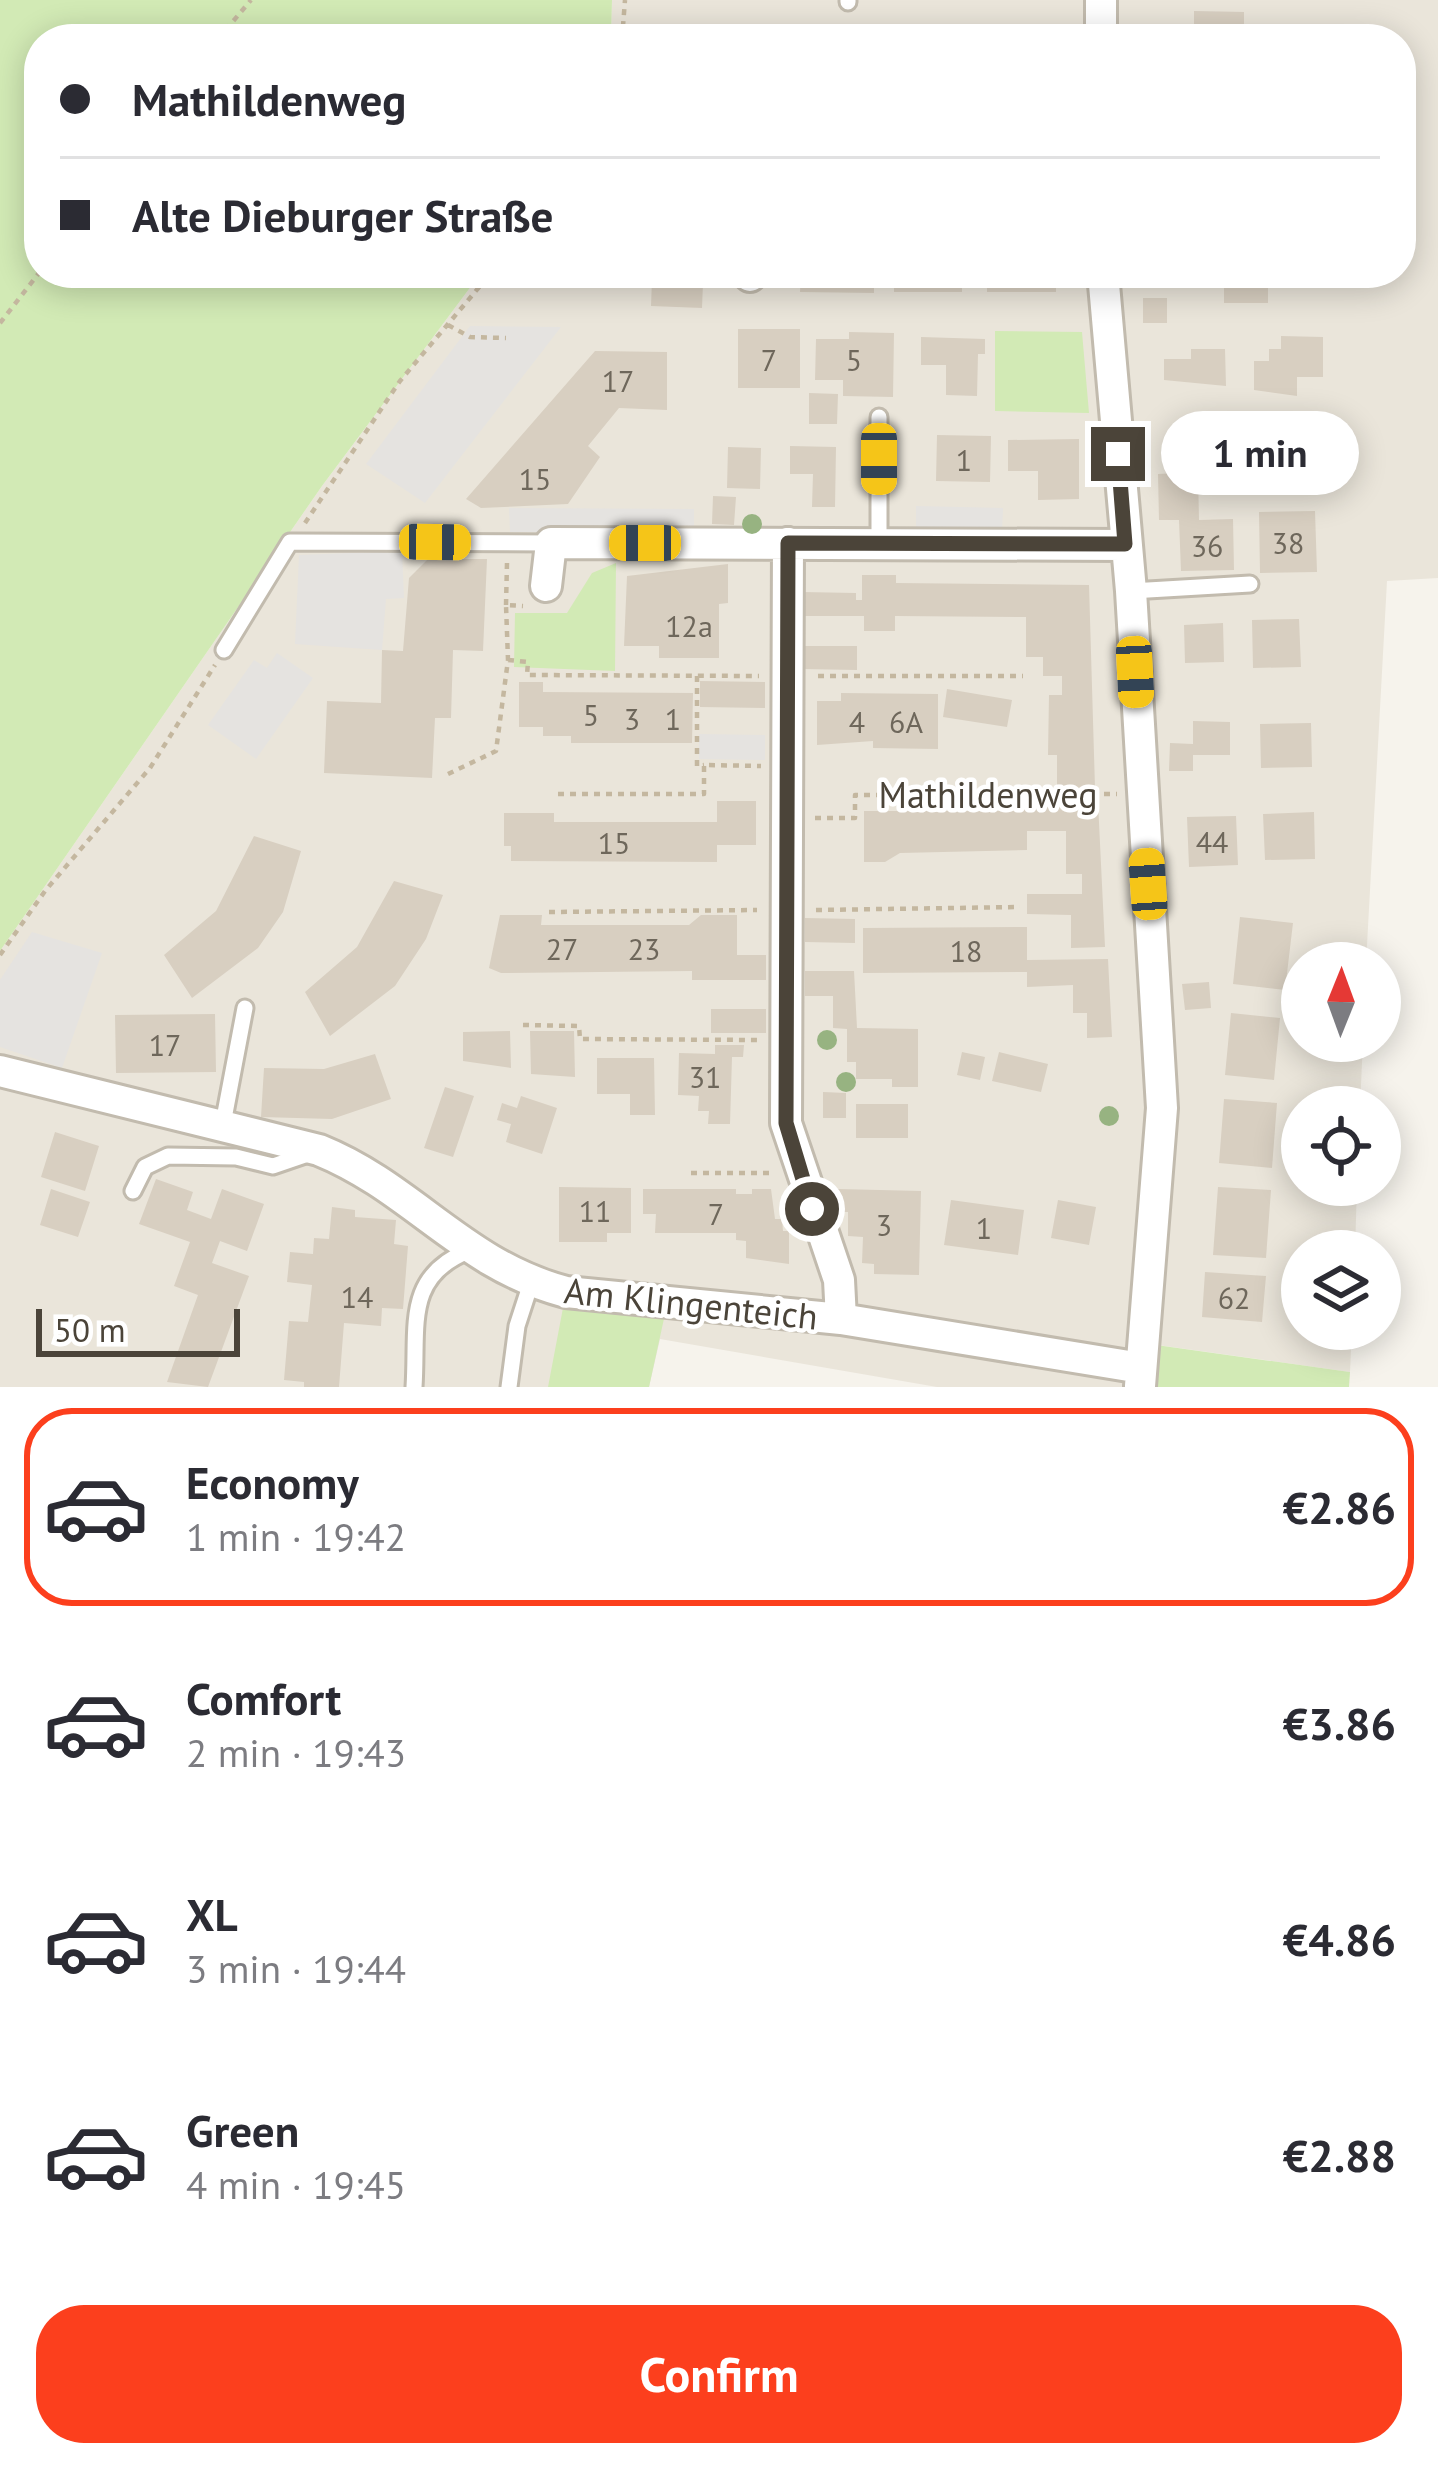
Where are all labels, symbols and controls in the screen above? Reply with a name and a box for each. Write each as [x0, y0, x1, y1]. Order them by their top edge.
text: Mathildenweg [132, 70, 406, 128]
text: Alte Dieburger Straße [132, 186, 553, 244]
house number: 7 [761, 340, 777, 379]
house number: 5 [846, 340, 862, 379]
house number: 17 [602, 361, 634, 400]
callout: 1 min [1160, 412, 1358, 496]
car [861, 423, 897, 495]
route end [1091, 427, 1145, 481]
text: 1 min [1212, 427, 1308, 478]
house number: 1 [956, 440, 972, 479]
house number: 15 [519, 459, 551, 498]
car [399, 523, 471, 561]
house number: 38 [1272, 523, 1304, 562]
car [609, 525, 681, 561]
house number: 36 [1191, 526, 1223, 565]
house number: 12a [665, 606, 713, 645]
car [1115, 635, 1155, 709]
house number: 5 [583, 695, 599, 734]
house number: 3 [624, 699, 640, 738]
house number: 1 [665, 699, 681, 738]
house number: 4 [849, 702, 865, 741]
house number: 6A [889, 702, 923, 741]
street label: Mathildenweg [878, 771, 1098, 818]
house number: 44 [1196, 822, 1228, 861]
house number: 15 [598, 823, 630, 862]
car [1128, 847, 1168, 921]
house number: 27 [546, 929, 578, 968]
house number: 23 [628, 929, 660, 968]
house number: 18 [950, 931, 982, 970]
north arrow [1281, 942, 1401, 1062]
map controls [1281, 942, 1401, 1350]
house number: 17 [149, 1025, 181, 1064]
house number: 31 [689, 1057, 721, 1096]
button: locate [1281, 1086, 1401, 1206]
route start [785, 1182, 839, 1236]
house number: 11 [579, 1191, 611, 1230]
house number: 7 [708, 1194, 724, 1233]
house number: 3 [876, 1205, 892, 1244]
house number: 1 [976, 1208, 992, 1247]
button: layers [1281, 1230, 1401, 1350]
street label: Am Klingenteich [562, 1266, 820, 1340]
house number: 14 [341, 1277, 373, 1316]
house number: 62 [1218, 1278, 1250, 1317]
scale bar [36, 1303, 240, 1356]
text: 50 m [54, 1308, 126, 1351]
icon: car [42, 1453, 150, 1561]
text: Economy [186, 1453, 359, 1511]
text: €2.86 [1283, 1478, 1396, 1536]
text: 1 min · 19:42 [186, 1511, 406, 1562]
icon: car [42, 1669, 150, 1777]
text: Comfort [186, 1669, 341, 1727]
text: €3.86 [1283, 1694, 1396, 1752]
text: 2 min · 19:43 [186, 1727, 406, 1778]
icon: car [42, 1885, 150, 1993]
text: XL [186, 1885, 238, 1943]
text: €4.86 [1283, 1910, 1396, 1968]
text: 3 min · 19:44 [186, 1943, 406, 1994]
icon: car [42, 2101, 150, 2209]
text: Green [186, 2101, 299, 2159]
text: €2.88 [1283, 2126, 1396, 2184]
text: 4 min · 19:45 [186, 2159, 406, 2210]
button: Confirm [36, 2305, 1402, 2443]

